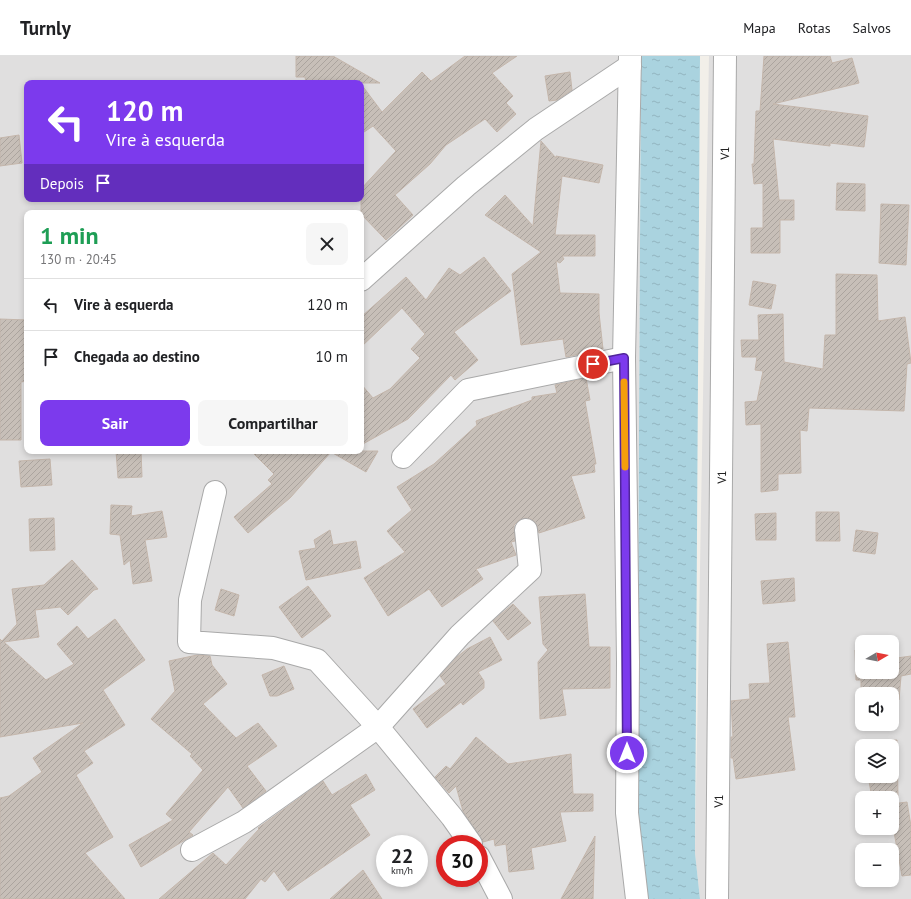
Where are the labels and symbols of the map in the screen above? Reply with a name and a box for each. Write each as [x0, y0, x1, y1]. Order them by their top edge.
street label: V1 [717, 146, 732, 161]
pin [576, 347, 610, 381]
street label: V1 [713, 470, 729, 485]
north arrow [855, 635, 899, 679]
position arrow [606, 732, 648, 774]
street label: V1 [710, 794, 725, 809]
speed limit sign: 30 [436, 835, 488, 887]

